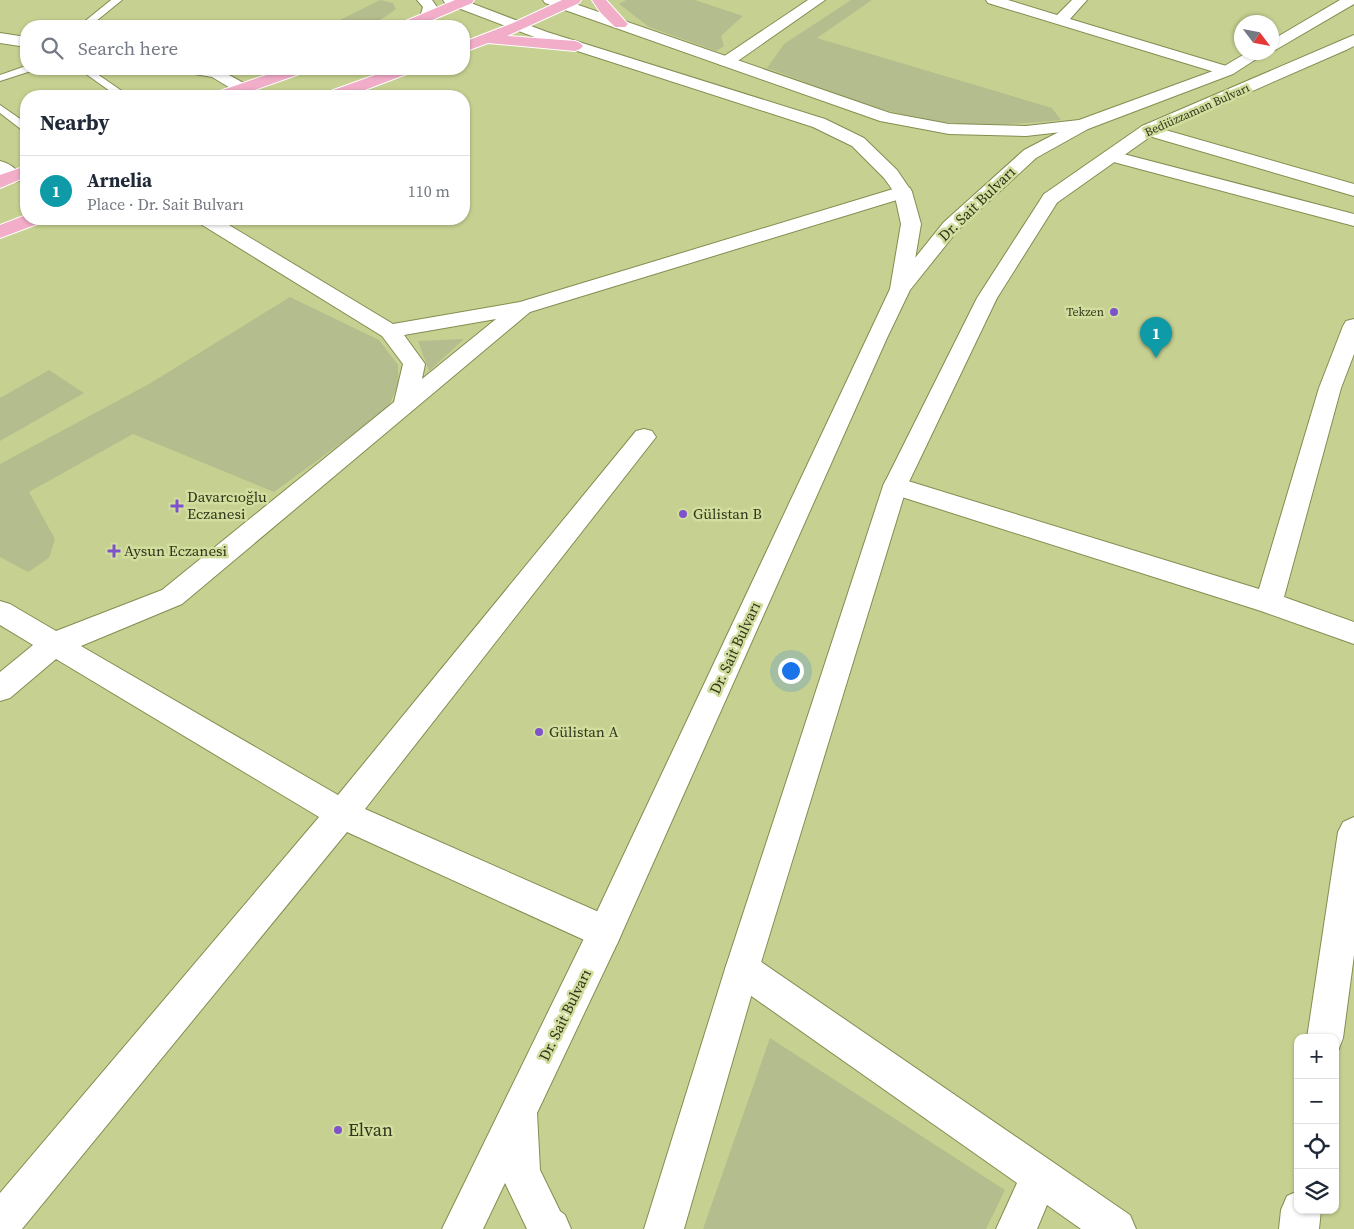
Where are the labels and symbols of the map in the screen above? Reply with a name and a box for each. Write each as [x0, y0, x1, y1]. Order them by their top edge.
north arrow [1234, 15, 1279, 60]
street label: Bediüzzaman Bulvarı [1142, 79, 1252, 140]
street label: Dr. Sait Bulvarı [933, 161, 1020, 246]
place label: Tekzen [1066, 304, 1104, 320]
marker: Tekzen [1108, 306, 1120, 318]
pin: 1 [1140, 317, 1172, 358]
place label: Davarcıoğlu Eczanesi [187, 486, 267, 524]
marker: Davarcıoğlu Eczanesi [171, 500, 183, 512]
place label: Gülistan B [693, 503, 762, 524]
marker: Gülistan B [677, 508, 689, 520]
place label: Aysun Eczanesi [124, 540, 227, 561]
marker: Aysun Eczanesi [108, 545, 120, 557]
street label: Dr. Sait Bulvarı [704, 598, 765, 697]
your location [778, 658, 804, 684]
place label: Gülistan A [549, 721, 618, 742]
marker: Gülistan A [533, 726, 545, 738]
street label: Dr. Sait Bulvarı [533, 965, 596, 1064]
place label: Elvan [348, 1117, 393, 1142]
marker: Elvan [332, 1124, 344, 1136]

